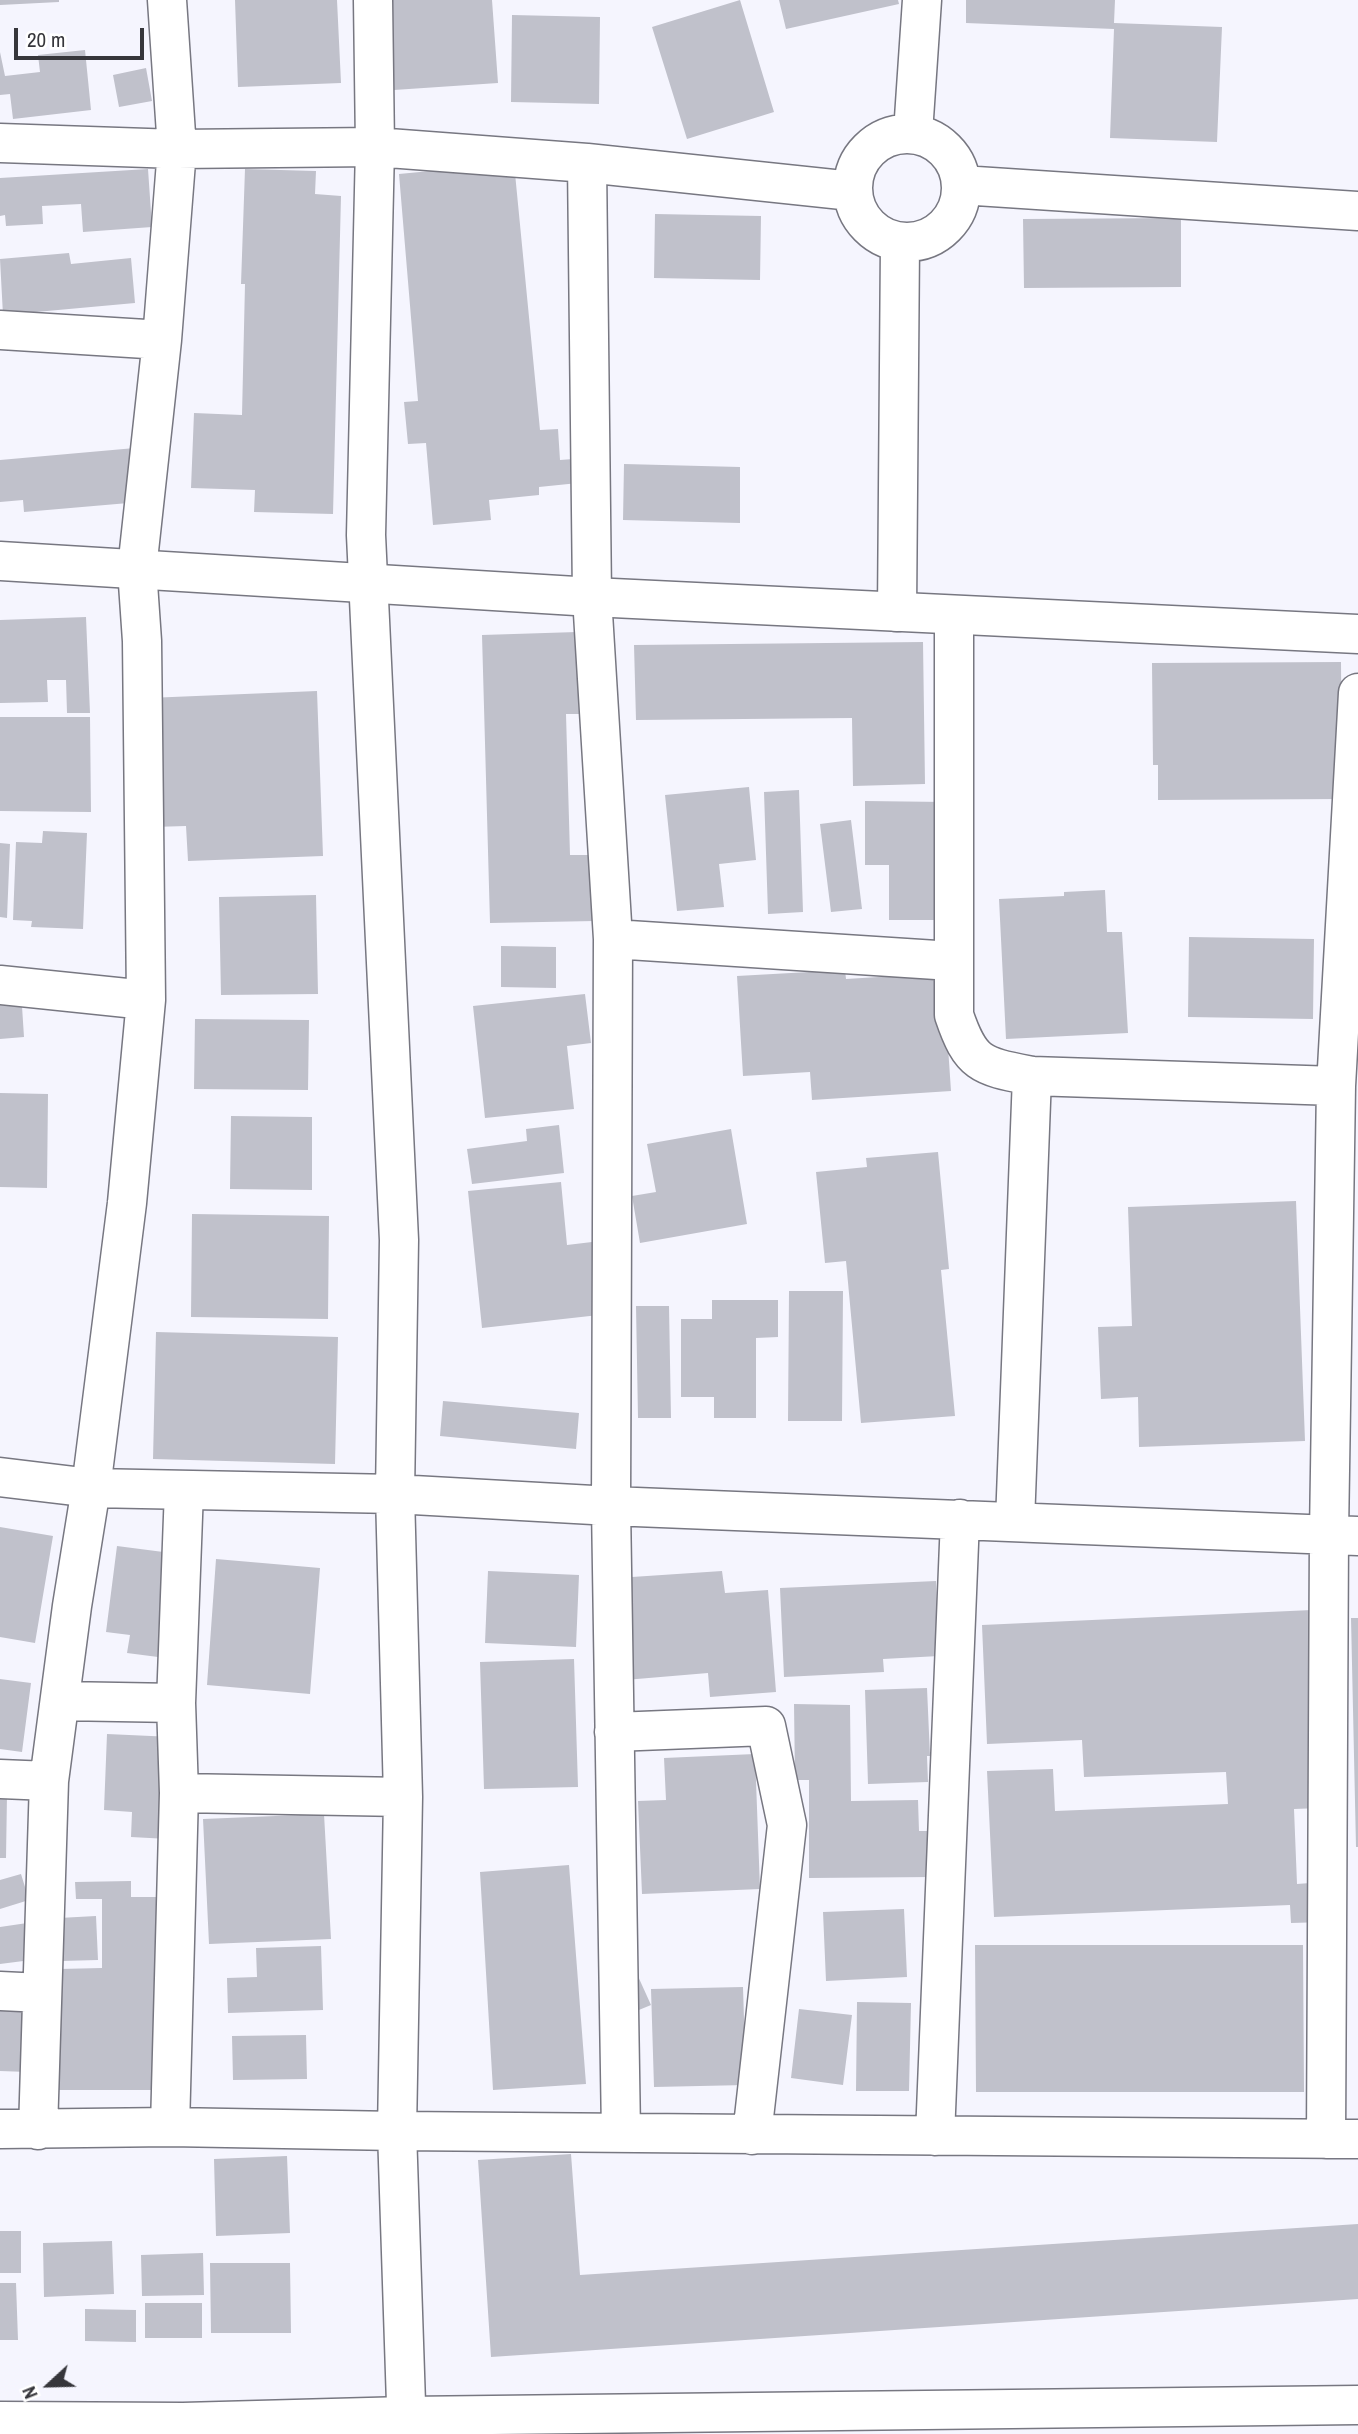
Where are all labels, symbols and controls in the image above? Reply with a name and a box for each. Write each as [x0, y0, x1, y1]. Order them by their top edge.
scale bar [18, 14, 147, 58]
text: 20 m [27, 25, 65, 54]
north arrow [14, 2350, 84, 2420]
text: N [15, 2383, 44, 2403]

